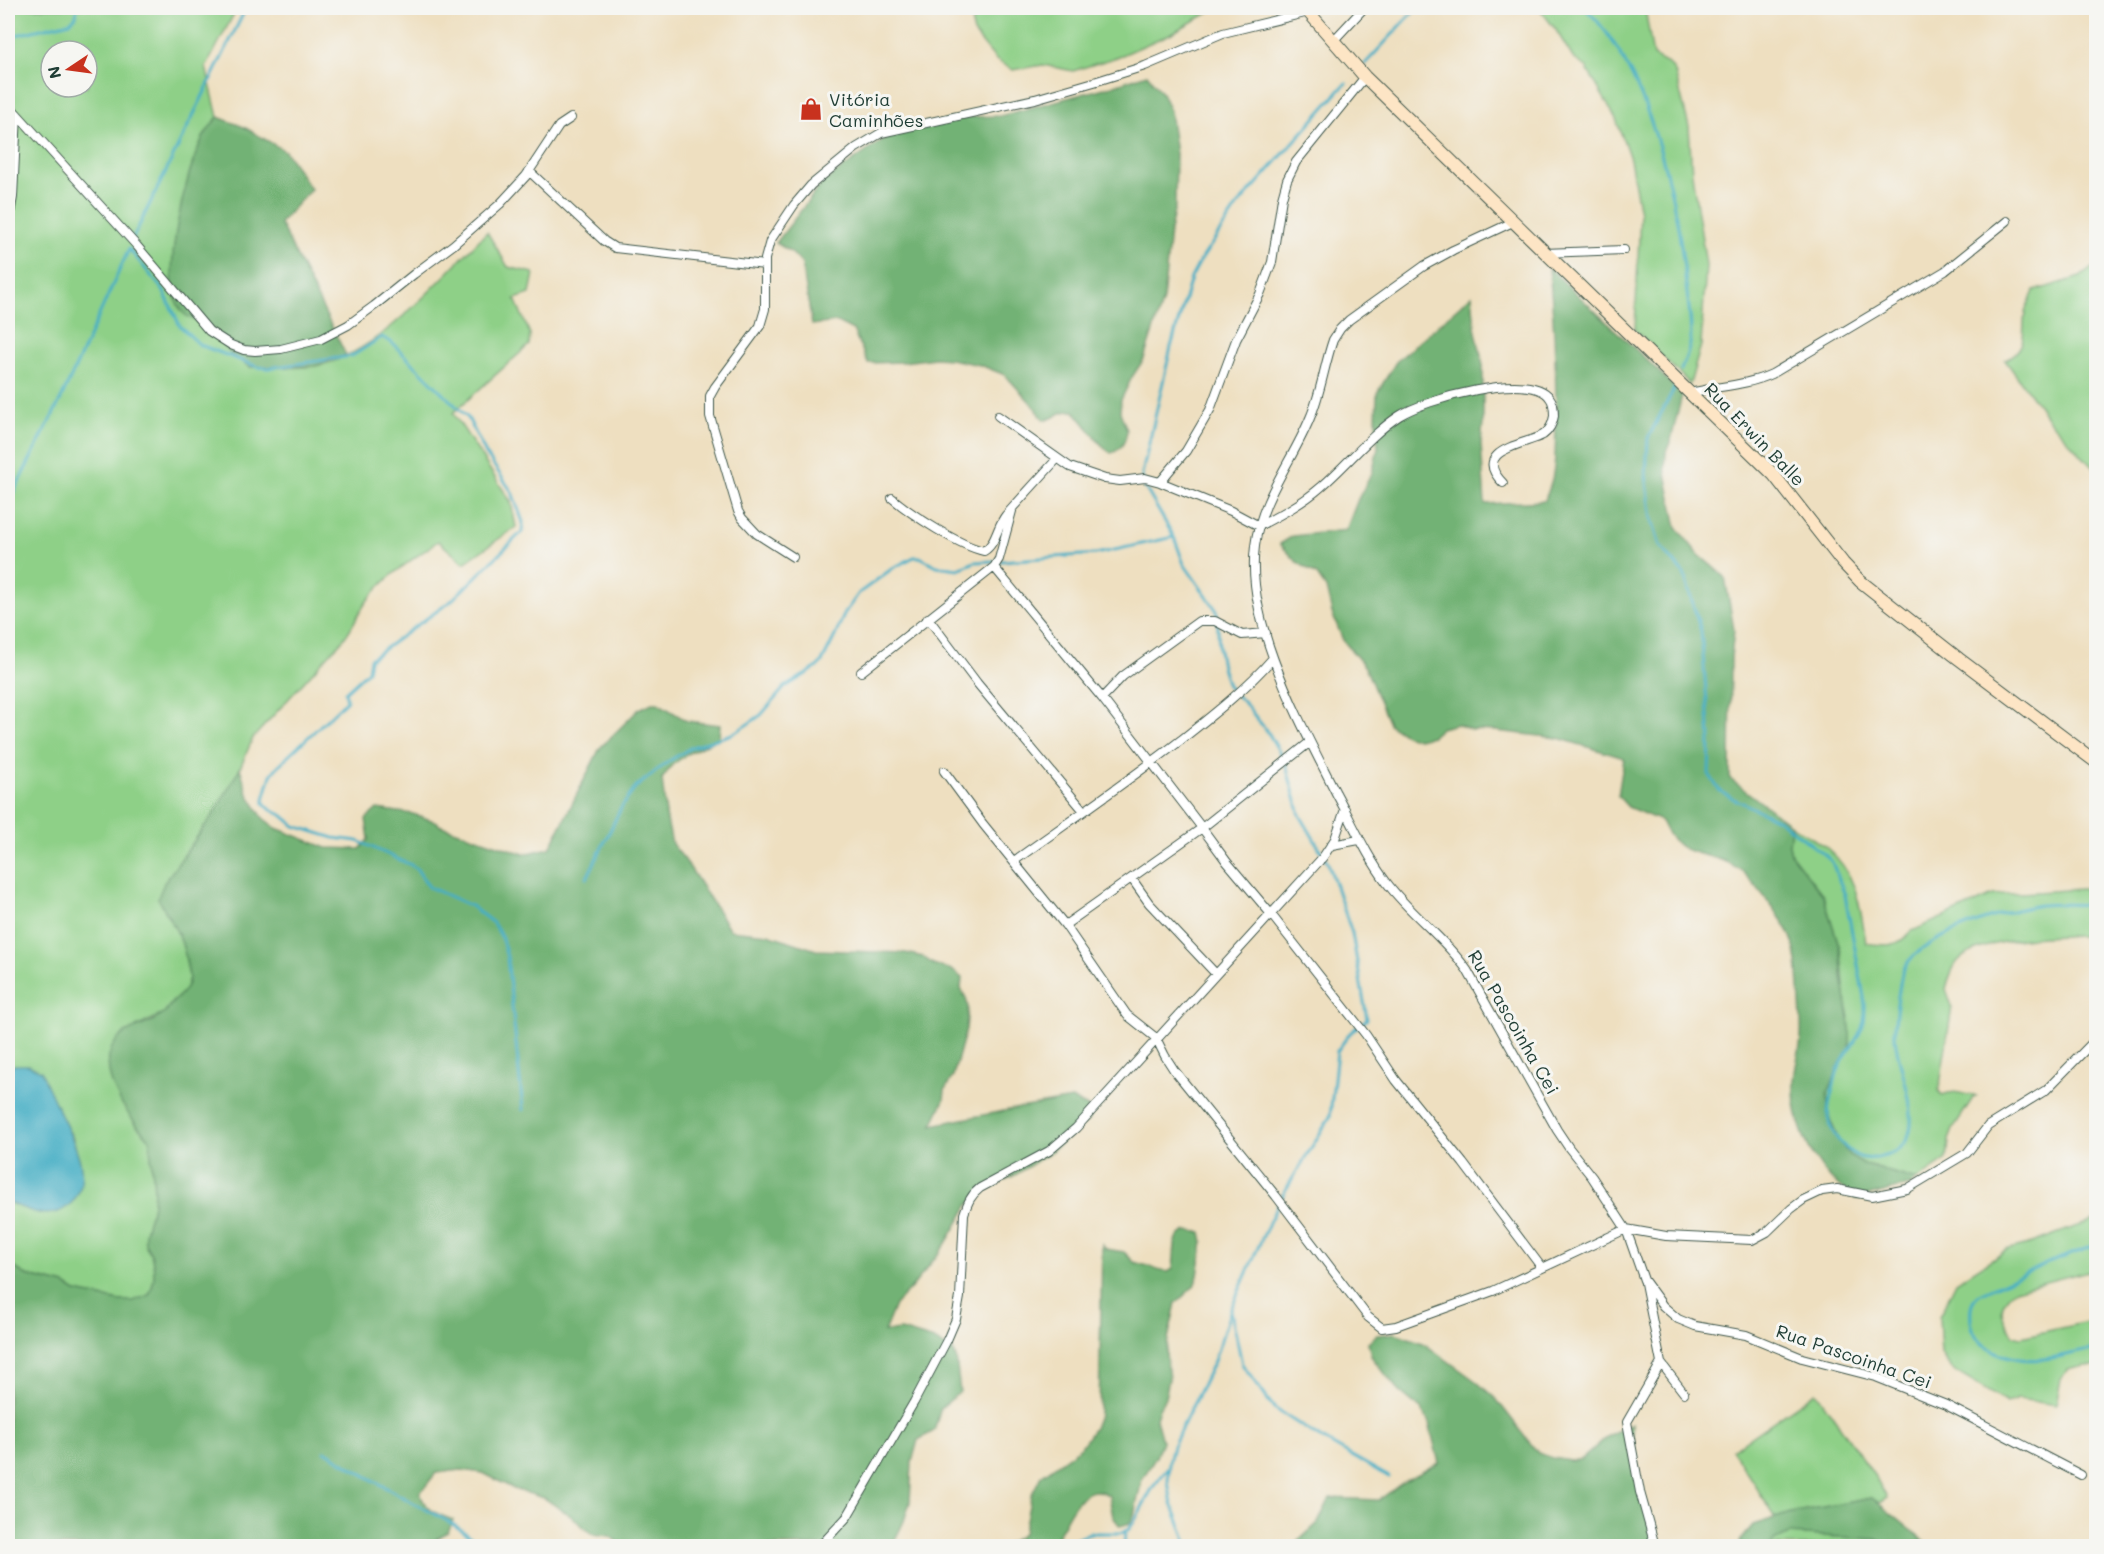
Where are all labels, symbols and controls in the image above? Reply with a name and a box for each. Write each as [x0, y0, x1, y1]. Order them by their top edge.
north arrow [39, 39, 99, 99]
text: N [42, 64, 65, 81]
place label: Vitória Caminhões [829, 87, 924, 132]
shop icon: Vitória Caminhões [798, 96, 824, 122]
street label: Rua Erwin Balle [1699, 377, 1811, 491]
street label: Rua Pascoinha Cei [1463, 946, 1565, 1098]
street label: Rua Pascoinha Cei [1773, 1318, 1935, 1394]

